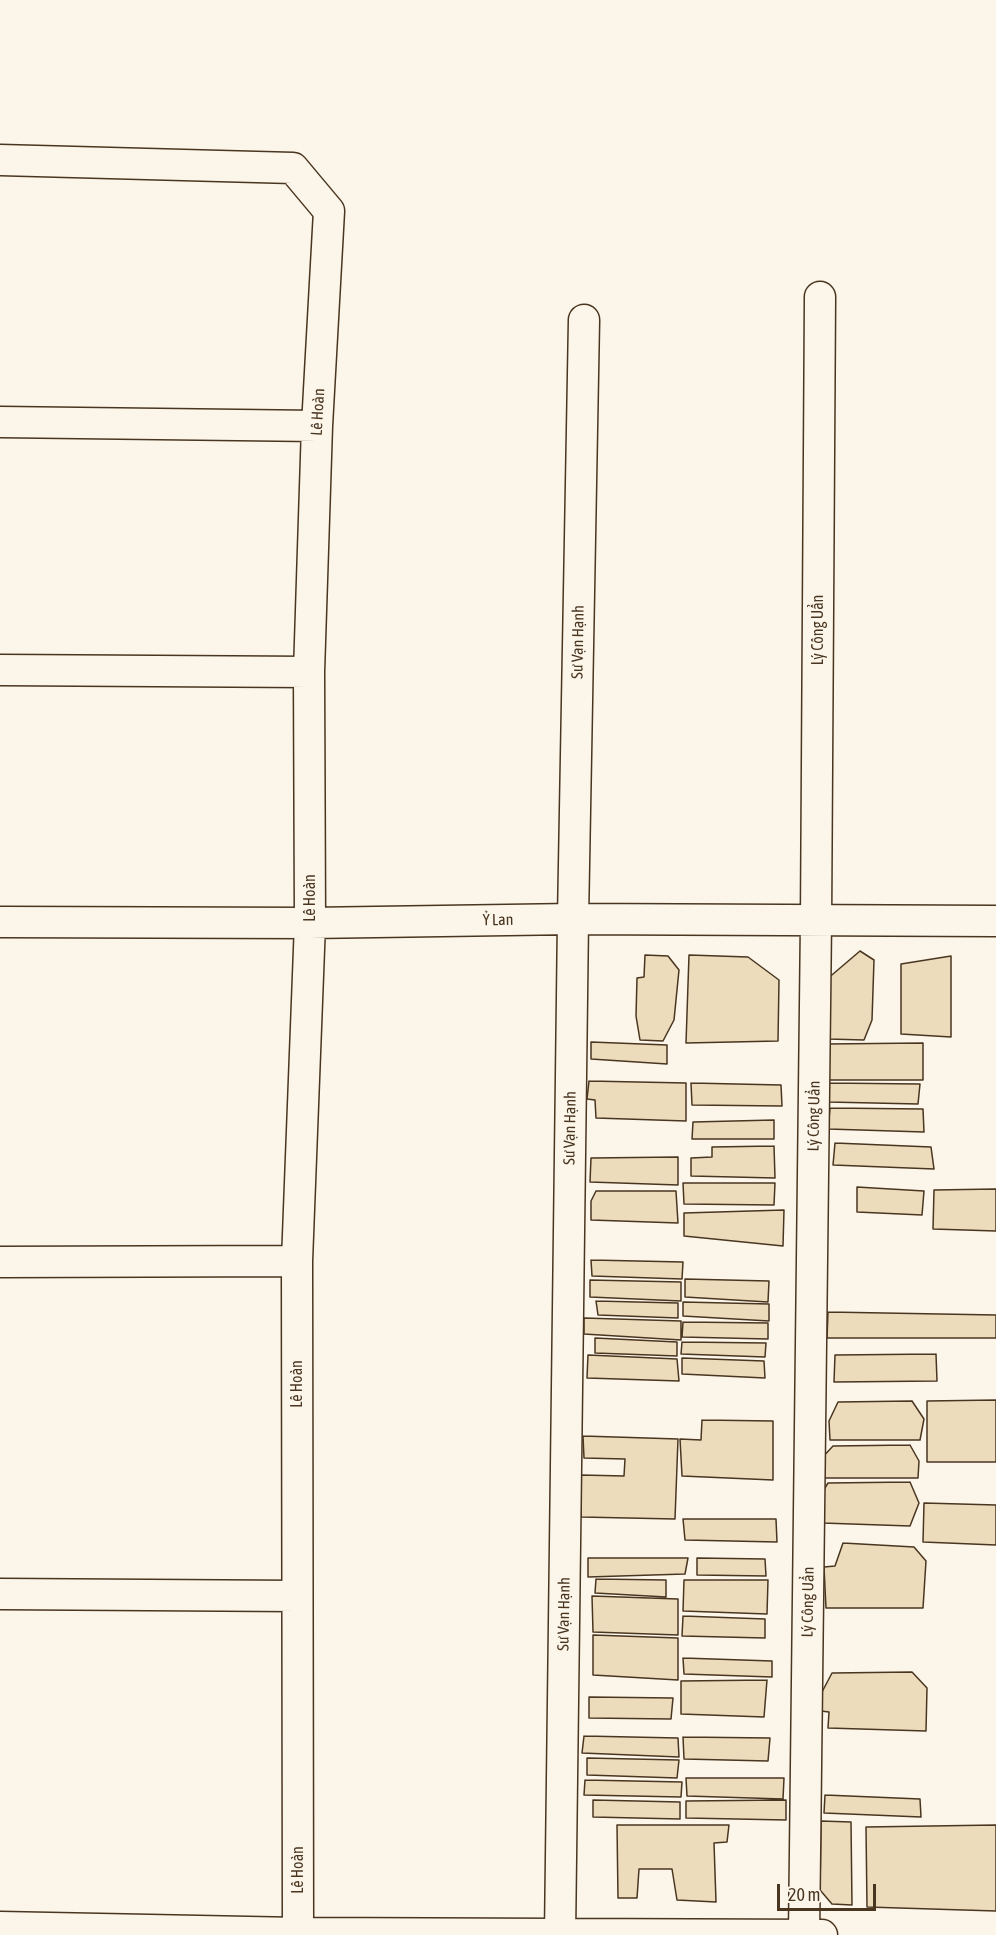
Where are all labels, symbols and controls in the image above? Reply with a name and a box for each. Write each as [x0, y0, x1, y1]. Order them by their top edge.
street label: Lê Hoàn [307, 388, 329, 436]
street label: Lý Công Uẩn [808, 595, 828, 665]
street label: Sư Vạn Hạnh [568, 605, 588, 679]
street label: Lê Hoàn [300, 874, 320, 922]
street label: Ỷ Lan [482, 910, 514, 930]
street label: Lý Công Uẩn [804, 1080, 824, 1152]
street label: Sư Vạn Hạnh [560, 1091, 580, 1165]
street label: Lê Hoàn [287, 1360, 307, 1408]
street label: Lý Công Uẩn [798, 1566, 818, 1638]
street label: Sư Vạn Hạnh [554, 1577, 574, 1651]
street label: Lê Hoàn [288, 1846, 308, 1894]
scale bar [780, 1872, 879, 1910]
text: 20 m [788, 1884, 820, 1905]

